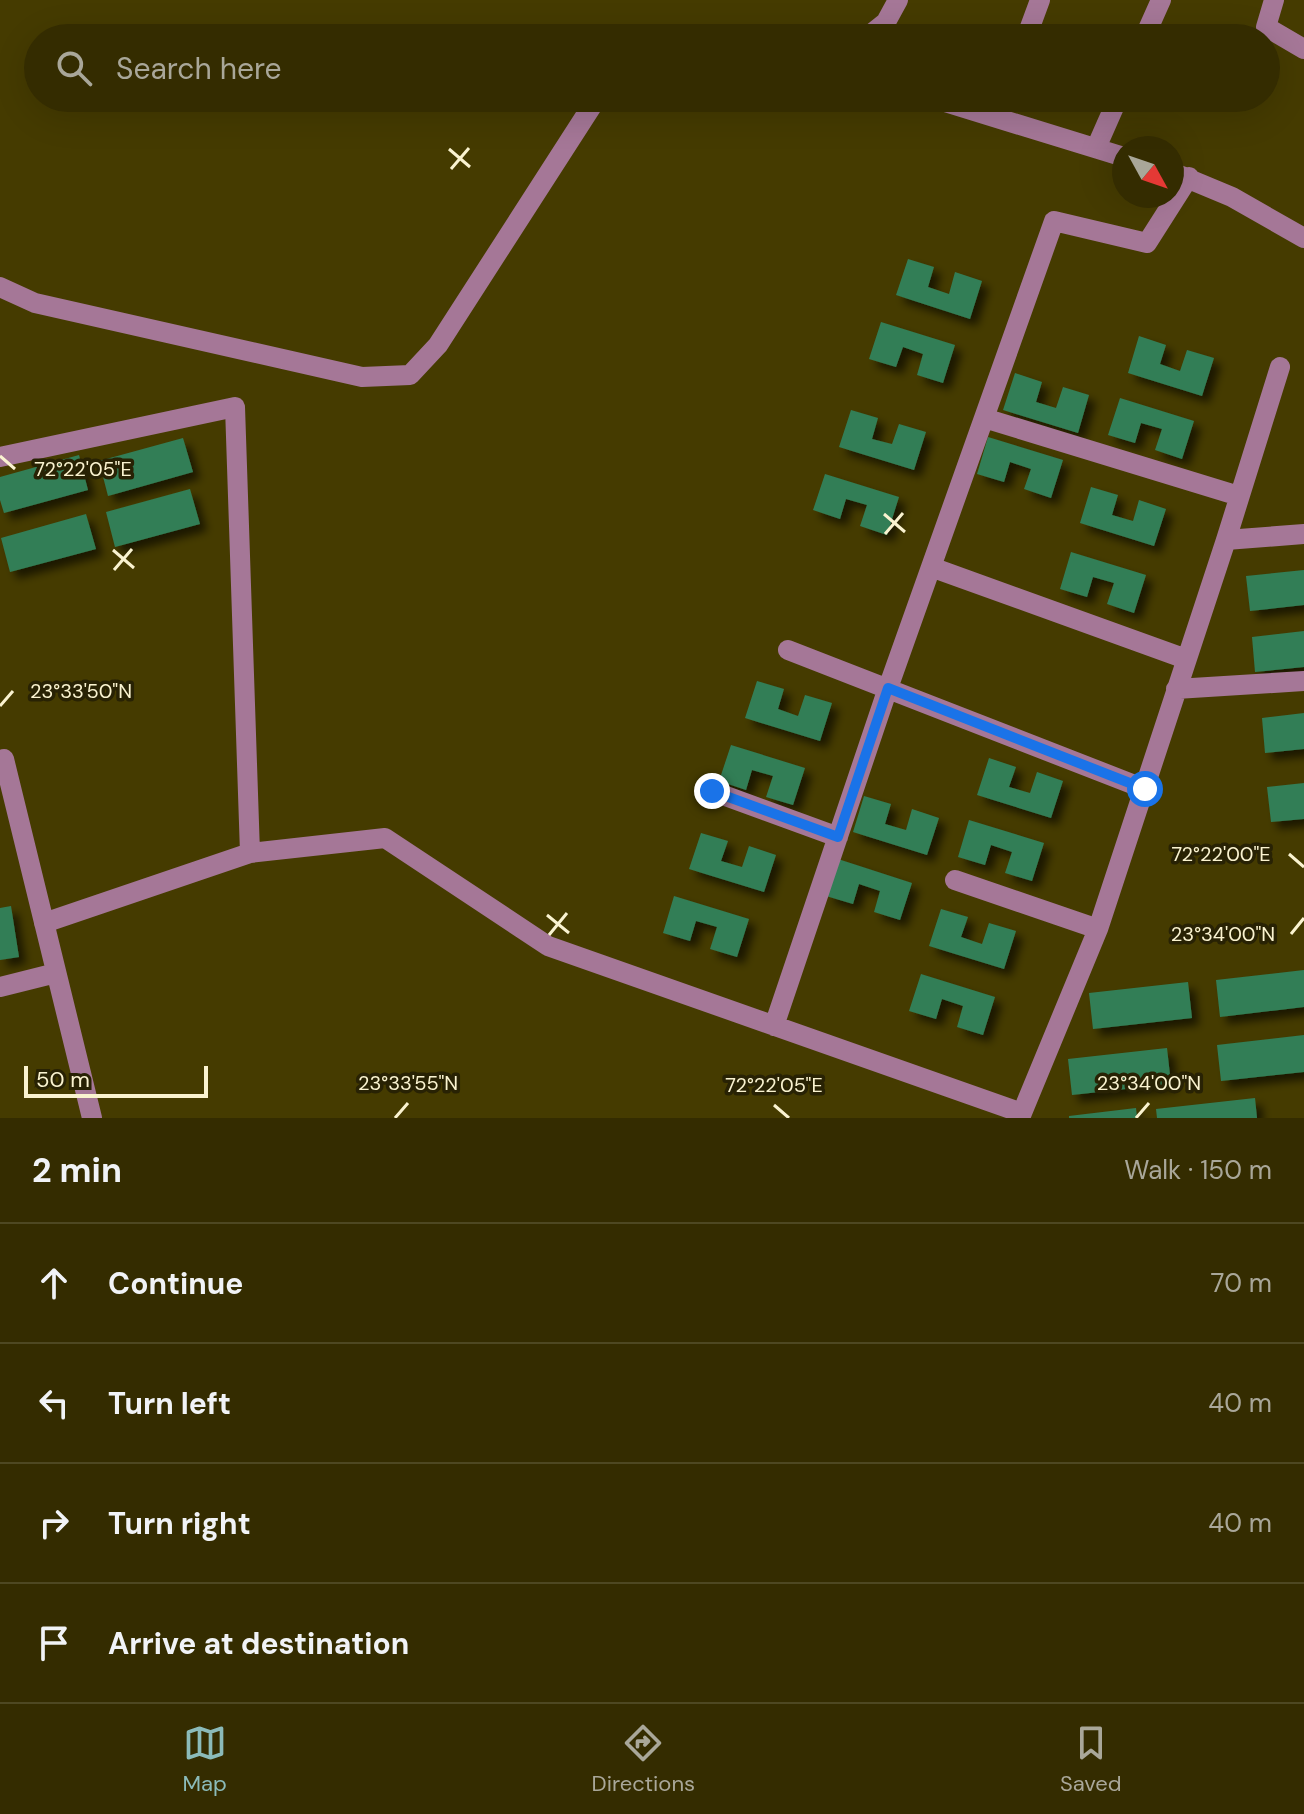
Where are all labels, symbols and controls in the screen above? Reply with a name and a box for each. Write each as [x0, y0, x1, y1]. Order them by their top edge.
search box [24, 24, 1280, 112]
icon: search [52, 46, 96, 90]
text: Search here [116, 49, 282, 88]
north arrow [1112, 136, 1184, 208]
text: 72°22'05"E [34, 456, 132, 482]
text: 23°33'50"N [30, 678, 132, 704]
route start [1127, 771, 1163, 807]
route end [694, 773, 730, 809]
text: 72°22'00"E [1171, 841, 1271, 867]
text: 23°34'00"N [1171, 921, 1275, 947]
scale bar [24, 1062, 208, 1098]
text: 50 m [36, 1065, 90, 1094]
text: 23°33'55"N [358, 1070, 458, 1096]
text: 23°34'00"N [1097, 1070, 1201, 1096]
text: 72°22'05"E [725, 1072, 823, 1098]
text: 2 min [32, 1148, 122, 1193]
text: Walk · 150 m [1124, 1153, 1272, 1187]
icon: ahead [32, 1261, 76, 1305]
text: Continue [108, 1264, 243, 1303]
text: 70 m [1211, 1266, 1272, 1300]
icon: left [32, 1381, 76, 1425]
text: Turn left [108, 1384, 231, 1423]
text: 40 m [1208, 1386, 1272, 1420]
icon: right [32, 1501, 76, 1545]
text: Turn right [108, 1504, 251, 1543]
text: 40 m [1208, 1506, 1272, 1540]
icon: arrive [32, 1621, 76, 1665]
text: Arrive at destination [108, 1624, 409, 1663]
tab: Map [182, 1721, 227, 1798]
tab: Directions [592, 1721, 695, 1798]
tab: Saved [1060, 1721, 1122, 1798]

